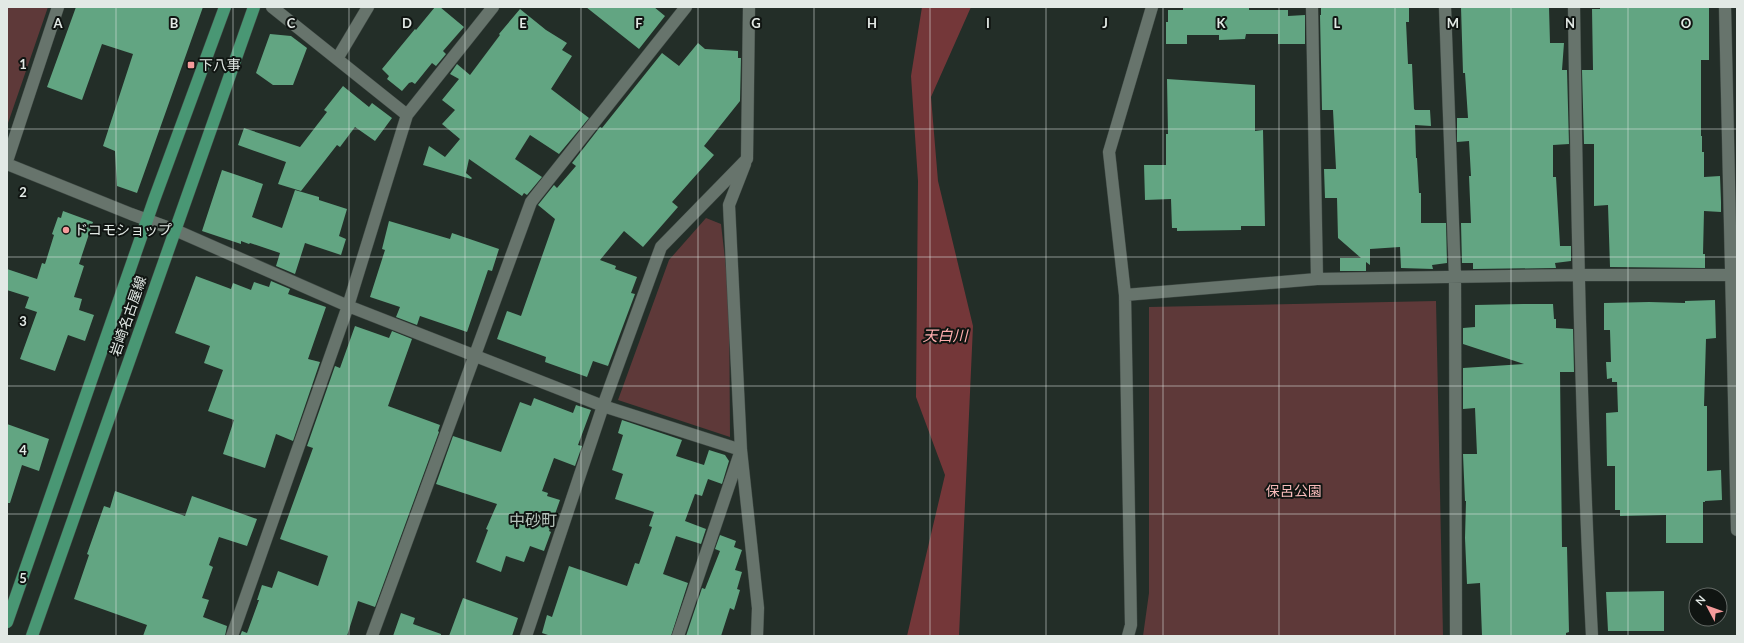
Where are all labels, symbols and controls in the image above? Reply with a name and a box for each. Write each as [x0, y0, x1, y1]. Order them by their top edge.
text: A [52, 15, 63, 31]
text: B [170, 15, 179, 31]
text: C [287, 15, 296, 31]
text: D [402, 15, 412, 31]
text: E [519, 15, 527, 31]
text: F [635, 15, 643, 31]
text: G [751, 15, 761, 31]
text: H [867, 15, 877, 31]
text: I [986, 15, 990, 31]
text: J [1102, 15, 1108, 31]
text: K [1217, 15, 1227, 31]
text: L [1334, 15, 1341, 31]
text: M [1447, 15, 1459, 31]
text: N [1565, 15, 1575, 31]
text: O [1681, 15, 1692, 31]
text: 1 [19, 56, 27, 72]
place label: 下八事 [199, 56, 241, 73]
marker: 下八事 [186, 60, 196, 70]
text: 2 [19, 184, 27, 200]
place label: ドコモショップ [74, 221, 172, 238]
marker: ドコモショップ [61, 225, 71, 235]
street label: 岩崎名古屋線 [106, 273, 149, 358]
text: 3 [19, 313, 27, 329]
water label: 天白川 [922, 326, 969, 344]
text: 4 [19, 442, 27, 458]
park label: 保呂公園 [1266, 482, 1322, 499]
district label: 中砂町 [509, 510, 557, 529]
text: 5 [19, 570, 27, 586]
north arrow [1688, 587, 1728, 627]
text: N [1692, 593, 1708, 608]

